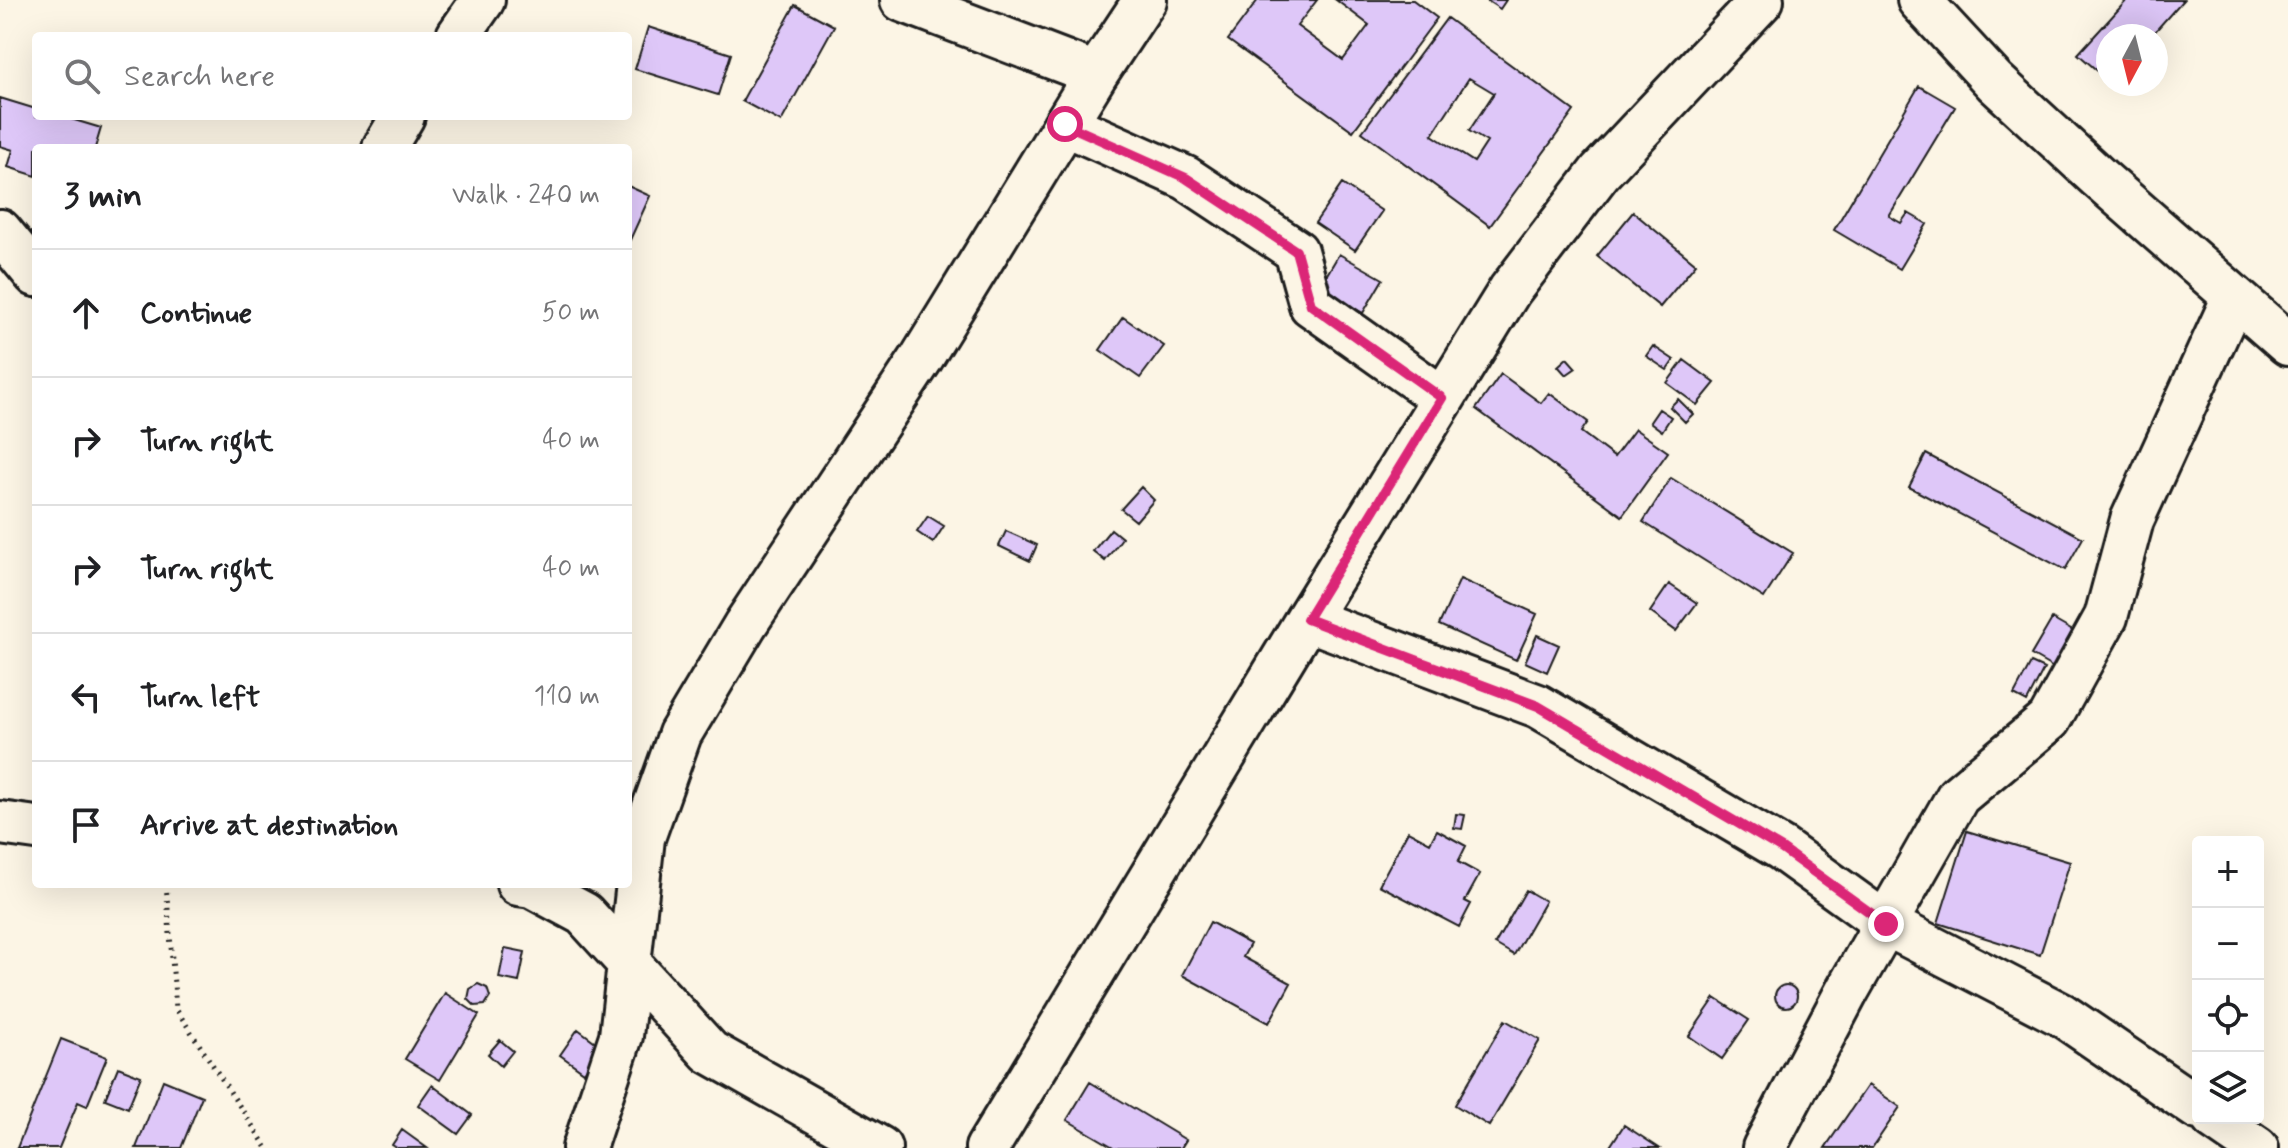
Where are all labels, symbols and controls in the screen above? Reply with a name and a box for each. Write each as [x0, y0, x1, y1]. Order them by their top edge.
north arrow [2096, 24, 2168, 96]
search box [32, 32, 632, 120]
icon: search [60, 54, 104, 98]
text: Search here [124, 57, 275, 96]
route start [1047, 106, 1083, 142]
text: 3 min [64, 174, 142, 219]
text: Walk · 240 m [452, 179, 600, 213]
icon: ahead [64, 291, 108, 335]
text: Continue [140, 294, 252, 333]
text: 50 m [542, 296, 600, 330]
icon: right [64, 419, 108, 463]
text: Turn right [140, 422, 273, 461]
text: 40 m [542, 424, 600, 458]
icon: right [64, 547, 108, 591]
text: Turn right [140, 550, 273, 589]
text: 40 m [542, 552, 600, 586]
icon: left [64, 675, 108, 719]
text: Turn left [140, 678, 260, 717]
text: 110 m [534, 680, 600, 714]
icon: arrive [64, 803, 108, 847]
text: Arrive at destination [140, 806, 398, 845]
map controls [2192, 836, 2264, 1124]
button: + [2192, 836, 2264, 908]
route end [1868, 906, 1904, 942]
button: − [2192, 908, 2264, 980]
button: locate [2192, 980, 2264, 1052]
button: layers [2192, 1052, 2264, 1124]

